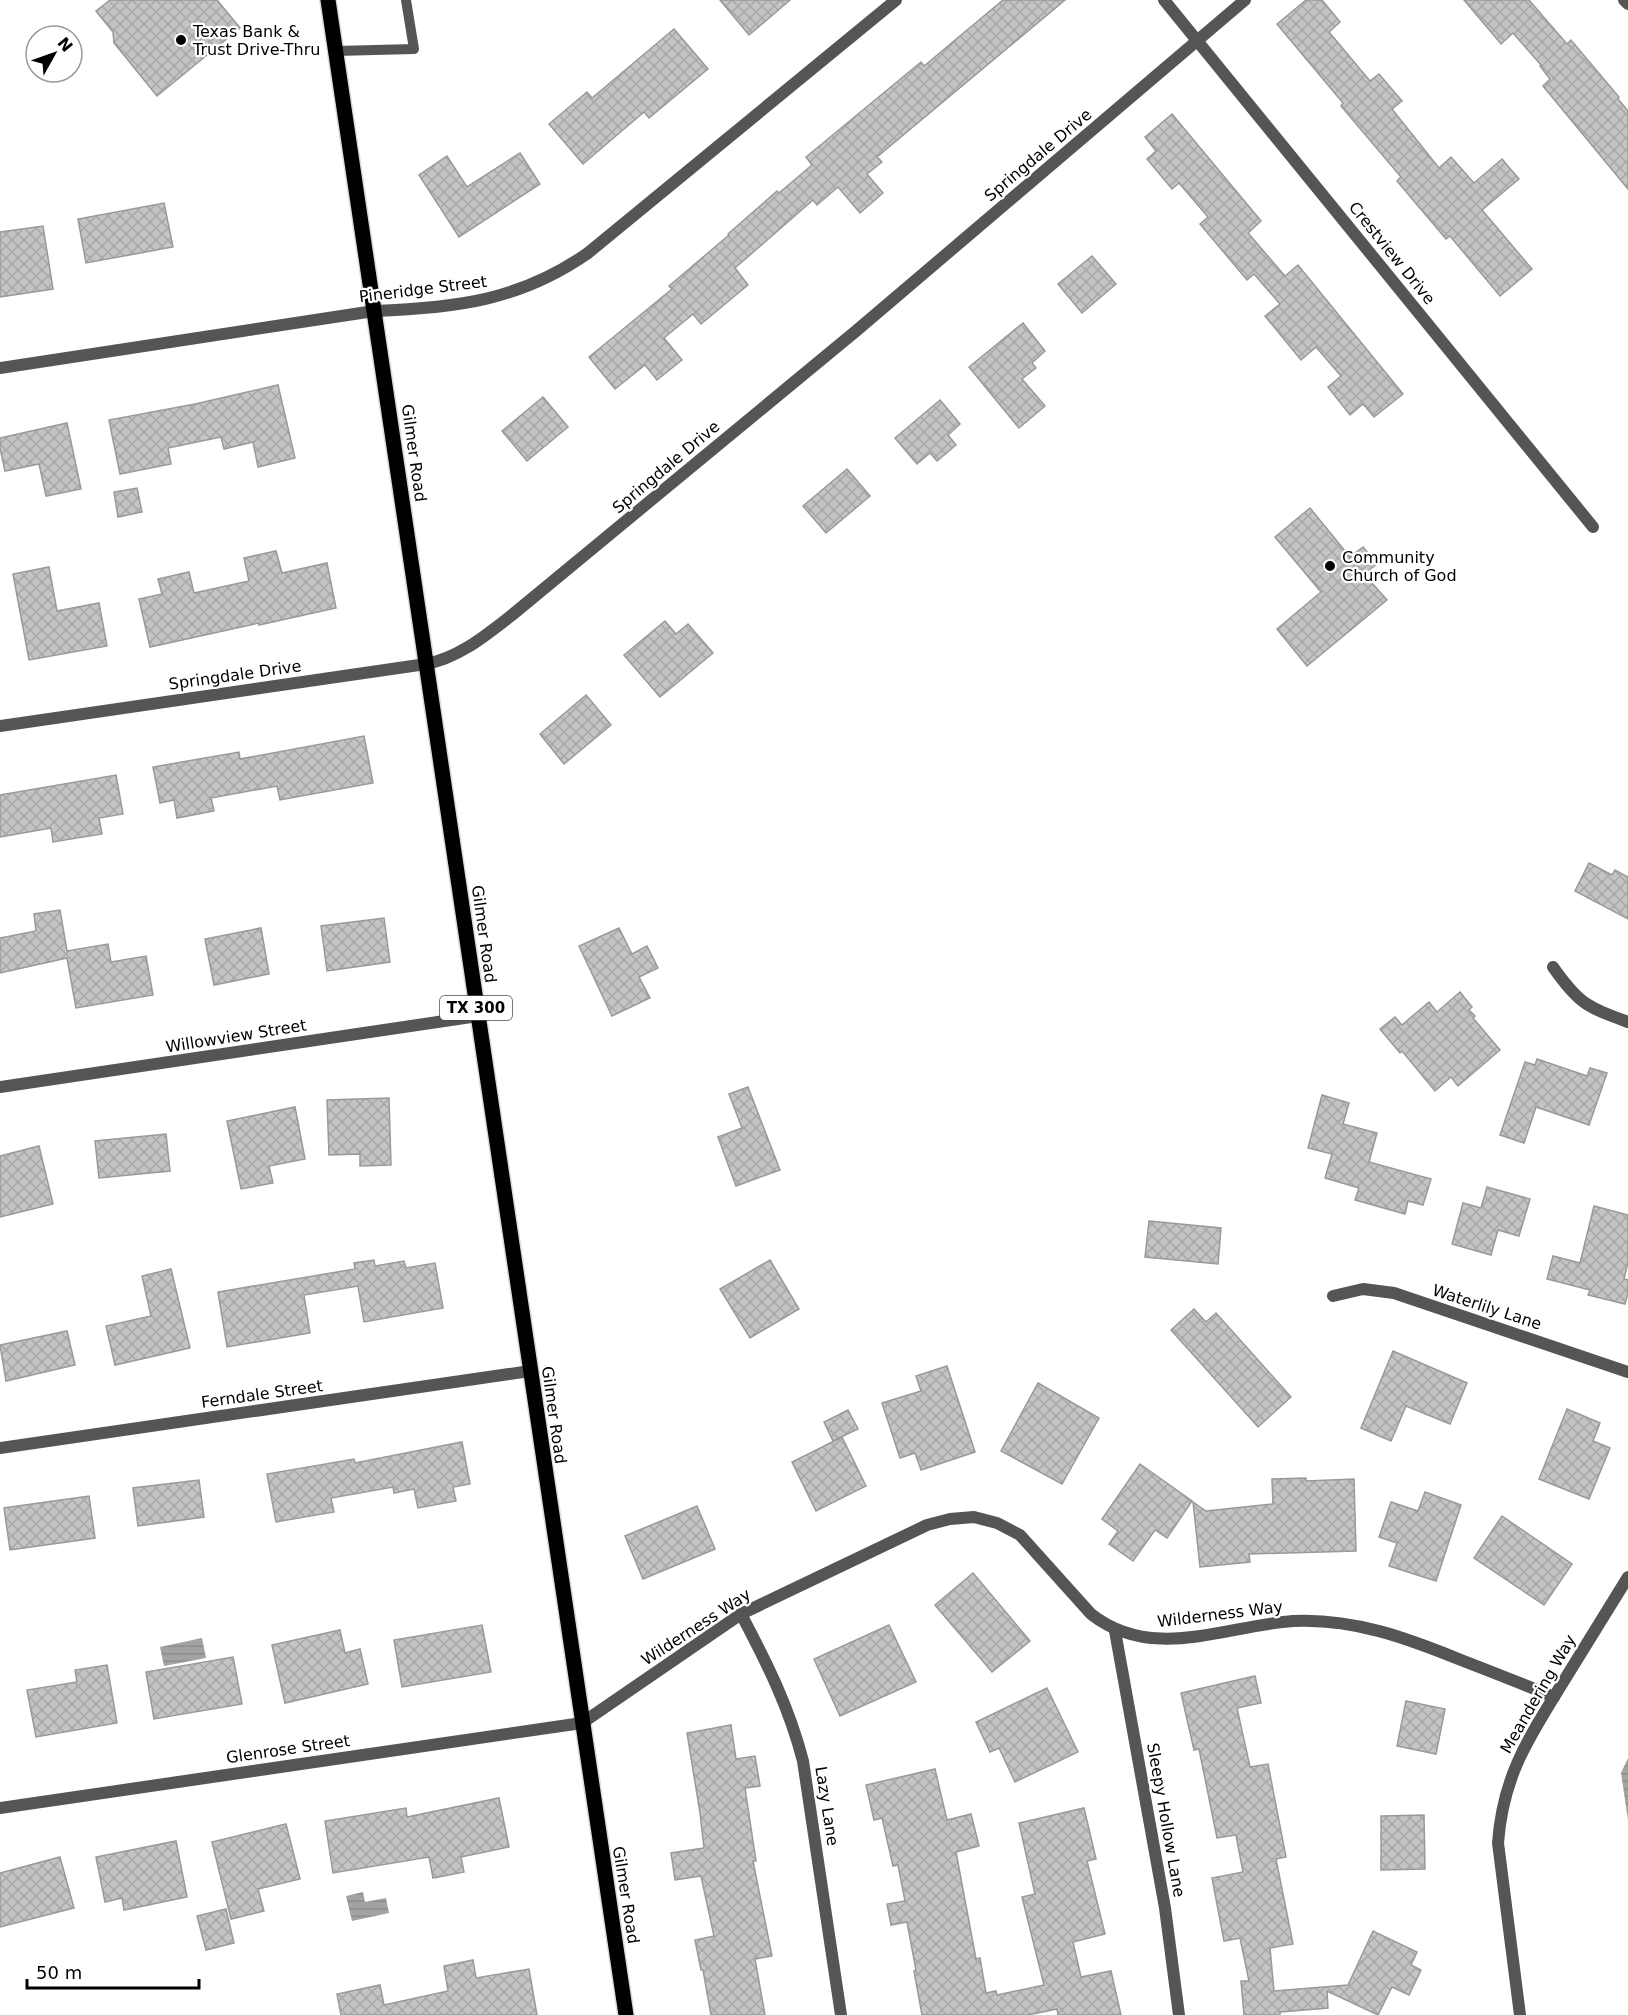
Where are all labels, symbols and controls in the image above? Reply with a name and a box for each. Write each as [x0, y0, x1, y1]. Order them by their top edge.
place label: Texas Bank & Trust Drive-Thru [192, 22, 320, 59]
north arrow [24, 24, 84, 84]
text: N [54, 33, 77, 56]
marker: Texas Bank & Trust Drive-Thru [174, 33, 188, 47]
street label: Springdale Drive [981, 105, 1095, 205]
street label: Crestview Drive [1345, 198, 1439, 308]
street label: Pineridge Street [358, 272, 488, 306]
street label: Gilmer Road [398, 403, 430, 503]
street label: Springdale Drive [609, 417, 723, 517]
place label: Community Church of God [1342, 548, 1457, 585]
marker: Community Church of God [1323, 559, 1337, 573]
street label: Springdale Drive [168, 656, 302, 694]
street label: Gilmer Road [468, 884, 500, 984]
road number: TX 300 [440, 996, 512, 1020]
street label: Willowview Street [164, 1015, 308, 1057]
street label: Waterlily Lane [1430, 1280, 1544, 1334]
street label: Gilmer Road [538, 1365, 570, 1465]
street label: Ferndale Street [200, 1376, 324, 1412]
street label: Wilderness Way [638, 1585, 754, 1669]
street label: Wilderness Way [1156, 1597, 1284, 1631]
street label: Meandering Way [1496, 1631, 1580, 1757]
street label: Glenrose Street [225, 1731, 351, 1767]
street label: Sleepy Hollow Lane [1143, 1741, 1189, 1899]
street label: Lazy Lane [811, 1765, 843, 1847]
street label: Gilmer Road [609, 1845, 643, 1945]
scale bar [27, 1952, 200, 1990]
text: 50 m [36, 1962, 82, 1983]

